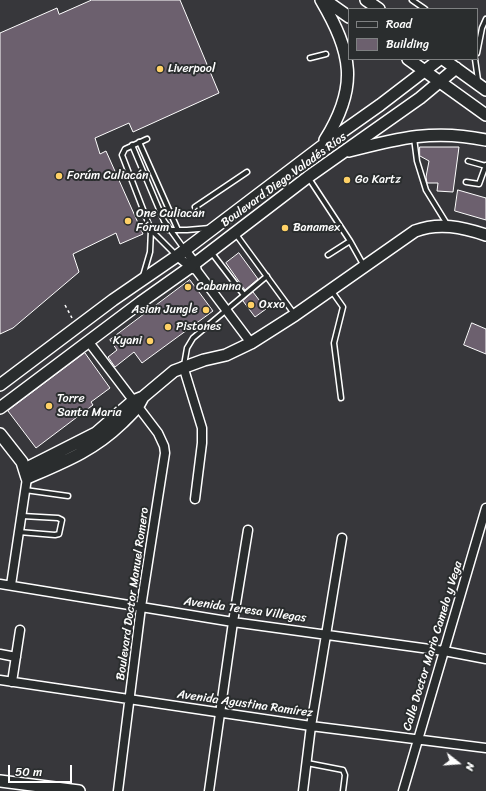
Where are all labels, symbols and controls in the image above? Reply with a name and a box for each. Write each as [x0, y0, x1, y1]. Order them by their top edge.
legend [348, 8, 478, 60]
text: Road [386, 13, 412, 35]
text: Building [386, 33, 429, 55]
place label: Liverpool [168, 62, 215, 76]
marker: Liverpool [155, 64, 165, 74]
street label: Boulevard Diego Valadés Ríos [218, 130, 350, 230]
place label: Forúm Culiacán [67, 169, 149, 183]
marker: Forúm Culiacán [54, 171, 64, 181]
place label: Go Kartz [355, 173, 401, 187]
marker: Go Kartz [342, 175, 352, 185]
place label: One Culiacán Fórum [136, 207, 205, 235]
marker: One Culiacán Fórum [123, 216, 133, 226]
place label: Banamex [293, 221, 340, 235]
marker: Banamex [280, 223, 290, 233]
place label: Cabanna [196, 280, 241, 294]
marker: Cabanna [183, 282, 193, 292]
place label: Oxxo [259, 298, 285, 312]
marker: Oxxo [246, 300, 256, 310]
place label: Asian Jungle [132, 303, 198, 317]
marker: Asian Jungle [201, 305, 211, 315]
place label: Pistones [176, 320, 221, 334]
marker: Pistones [163, 322, 173, 332]
place label: Kyani [113, 334, 142, 348]
marker: Kyani [145, 336, 155, 346]
place label: Torre Santa María [57, 392, 121, 420]
marker: Torre Santa María [44, 401, 54, 411]
street label: Boulevard Doctor Manuel Romero [114, 507, 152, 681]
street label: Calle Doctor Mario Camelo y Vega [400, 559, 466, 733]
street label: Avenida Teresa Villegas [183, 594, 307, 626]
street label: Avenida Agustina Ramírez [176, 687, 314, 721]
north arrow [438, 743, 478, 783]
scale bar [10, 757, 74, 783]
text: N [460, 760, 480, 773]
text: 50 m [15, 761, 42, 783]

